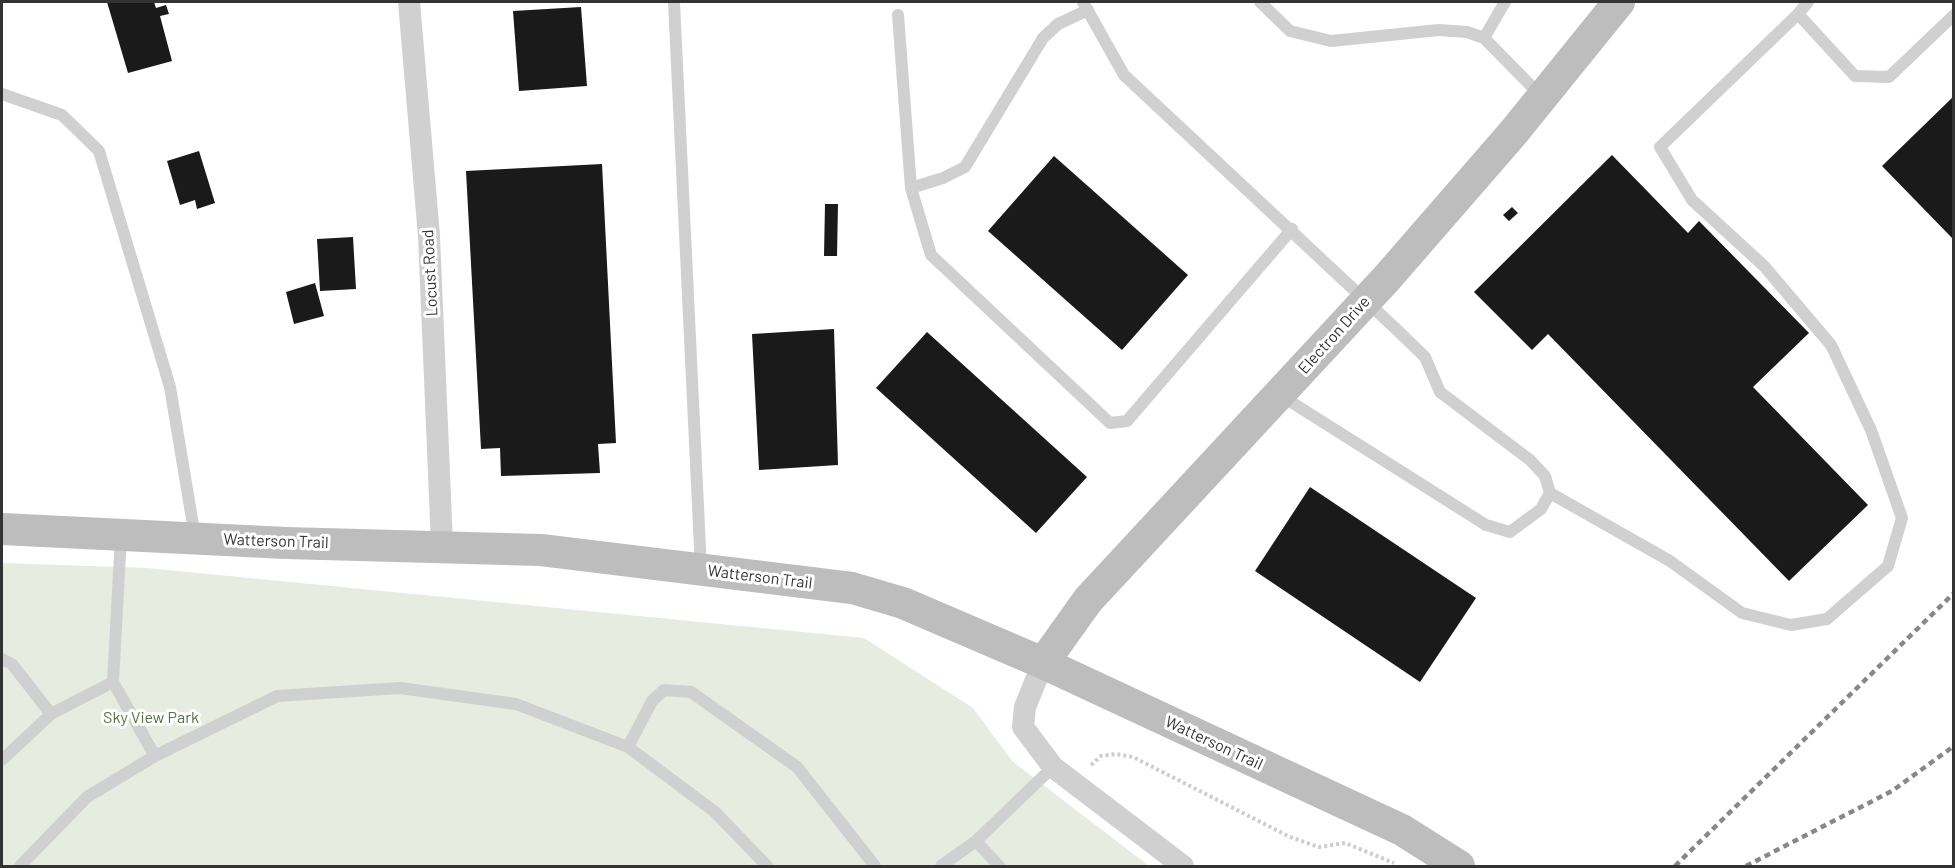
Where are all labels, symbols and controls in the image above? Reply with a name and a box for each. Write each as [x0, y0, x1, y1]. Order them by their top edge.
street label: Locust Road [418, 229, 442, 317]
street label: Electron Drive [1294, 292, 1374, 378]
street label: Watterson Trail [223, 530, 329, 552]
street label: Watterson Trail [707, 561, 813, 593]
park label: Sky View Park [103, 708, 199, 728]
street label: Watterson Trail [1162, 712, 1266, 774]

